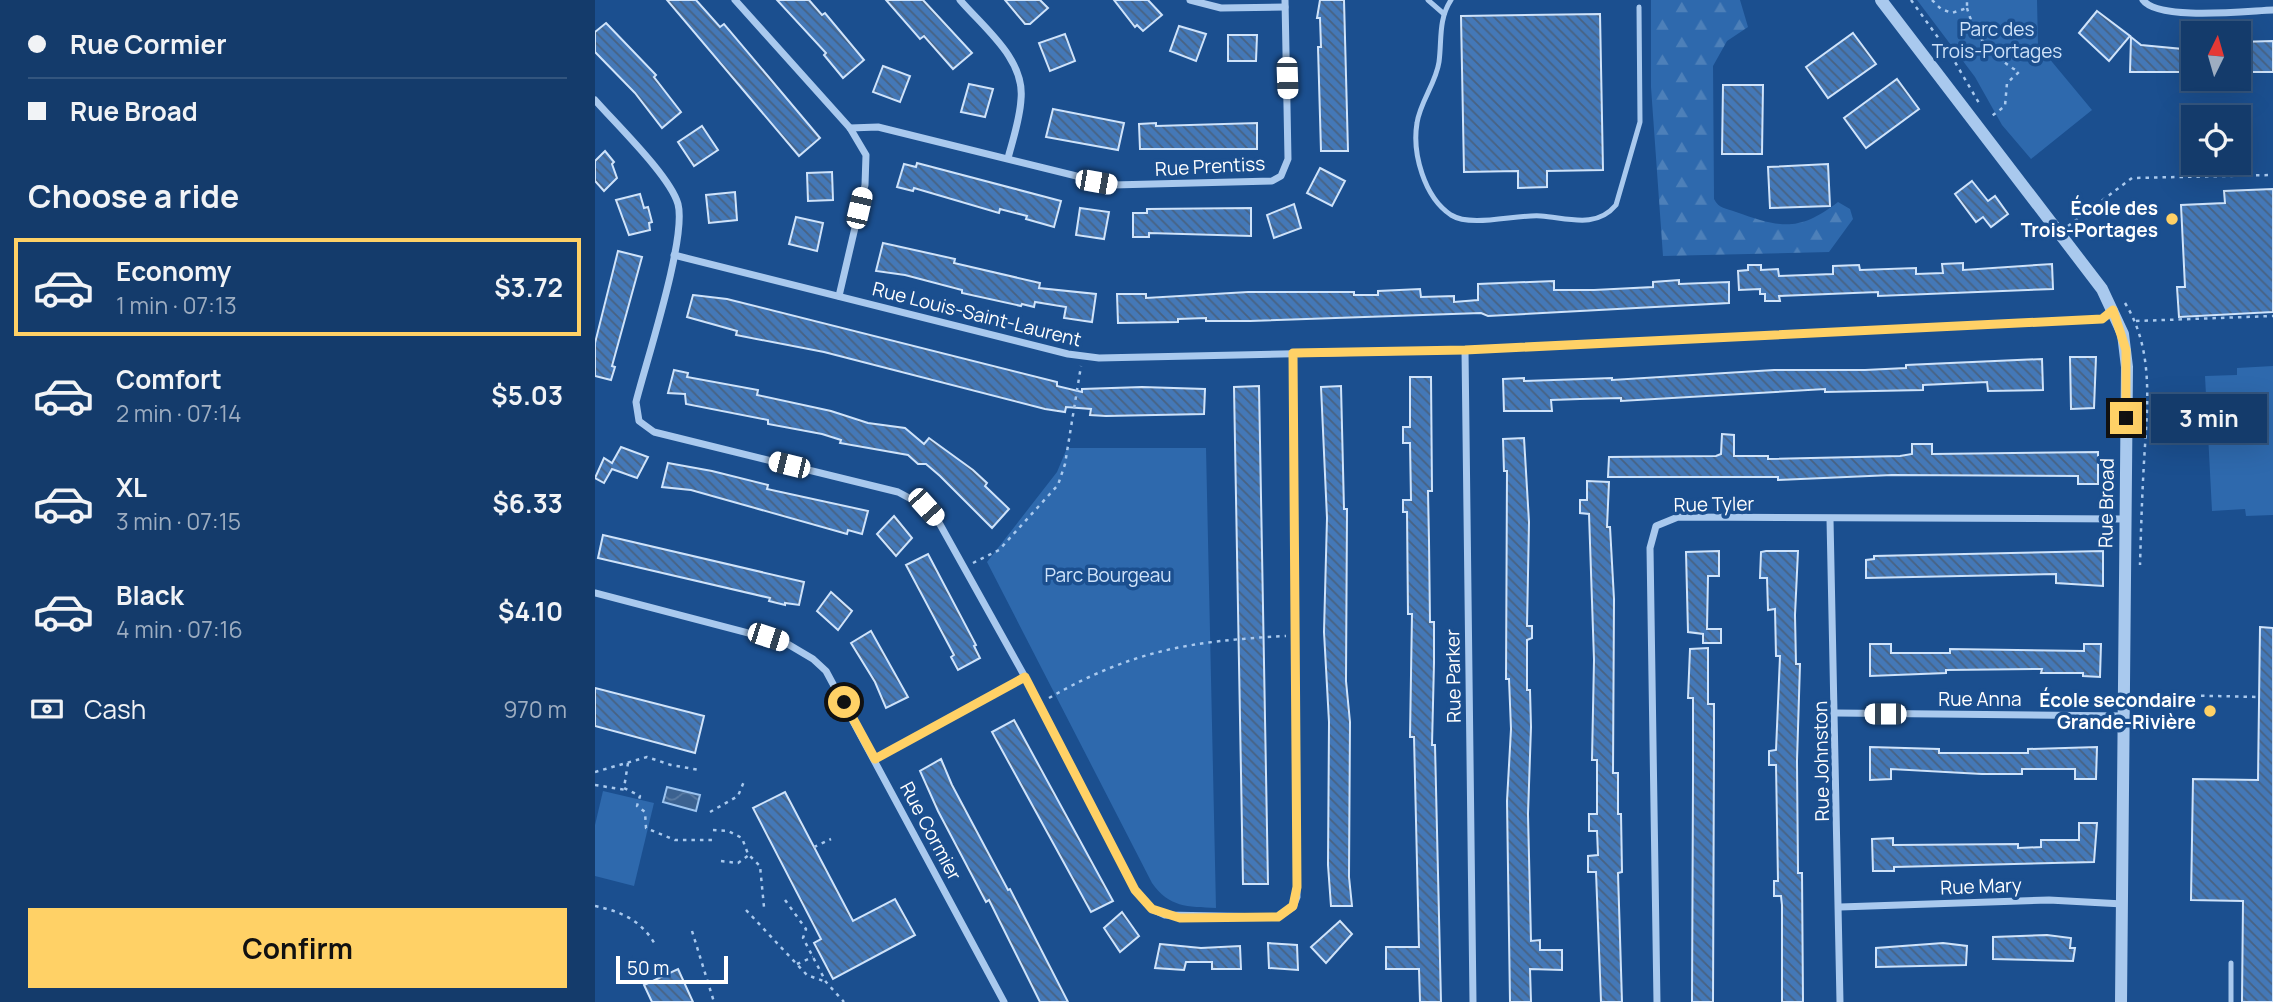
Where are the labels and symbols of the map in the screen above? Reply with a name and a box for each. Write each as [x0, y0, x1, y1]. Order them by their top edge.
park label: Parc des Trois-Portages [1932, 16, 2062, 64]
north arrow [2181, 21, 2251, 91]
car [1276, 57, 1299, 99]
street label: Rue Prentiss [1154, 150, 1266, 182]
car [1074, 168, 1119, 196]
car [845, 185, 874, 231]
place label: École des Trois-Portages [2021, 195, 2158, 243]
marker: École des Trois-Portages [2164, 211, 2180, 227]
street label: Rue Louis-Saint-Laurent [870, 275, 1084, 353]
callout: 3 min [2151, 394, 2266, 442]
route end [2110, 402, 2142, 434]
car [767, 450, 812, 480]
street label: Rue Broad [2092, 458, 2120, 548]
car [905, 484, 948, 530]
street label: Rue Tyler [1673, 490, 1755, 518]
park label: Parc Bourgeau [1044, 562, 1172, 588]
car [745, 621, 792, 653]
street label: Rue Parker [1439, 629, 1467, 723]
route start [828, 686, 860, 718]
street label: Rue Anna [1938, 686, 2022, 712]
place label: École secondaire Grande-Rivière [2039, 687, 2196, 735]
street label: Rue Johnston [1807, 701, 1835, 821]
marker: École secondaire Grande-Rivière [2202, 703, 2218, 719]
car [1865, 704, 1907, 725]
street label: Rue Cormier [894, 777, 968, 885]
street label: Rue Mary [1940, 872, 2022, 900]
scale bar [616, 953, 728, 985]

